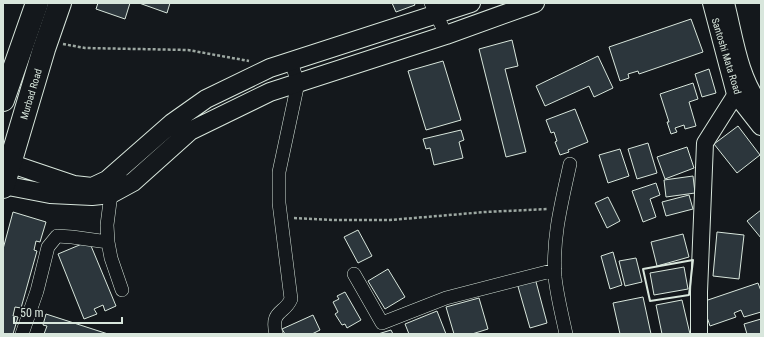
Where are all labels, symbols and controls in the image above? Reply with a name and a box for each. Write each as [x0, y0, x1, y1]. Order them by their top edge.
street label: Santoshi Mata Road [710, 17, 743, 96]
street label: Murbad Road [18, 67, 44, 121]
scale bar [14, 299, 122, 325]
text: 50 m [20, 306, 44, 320]

